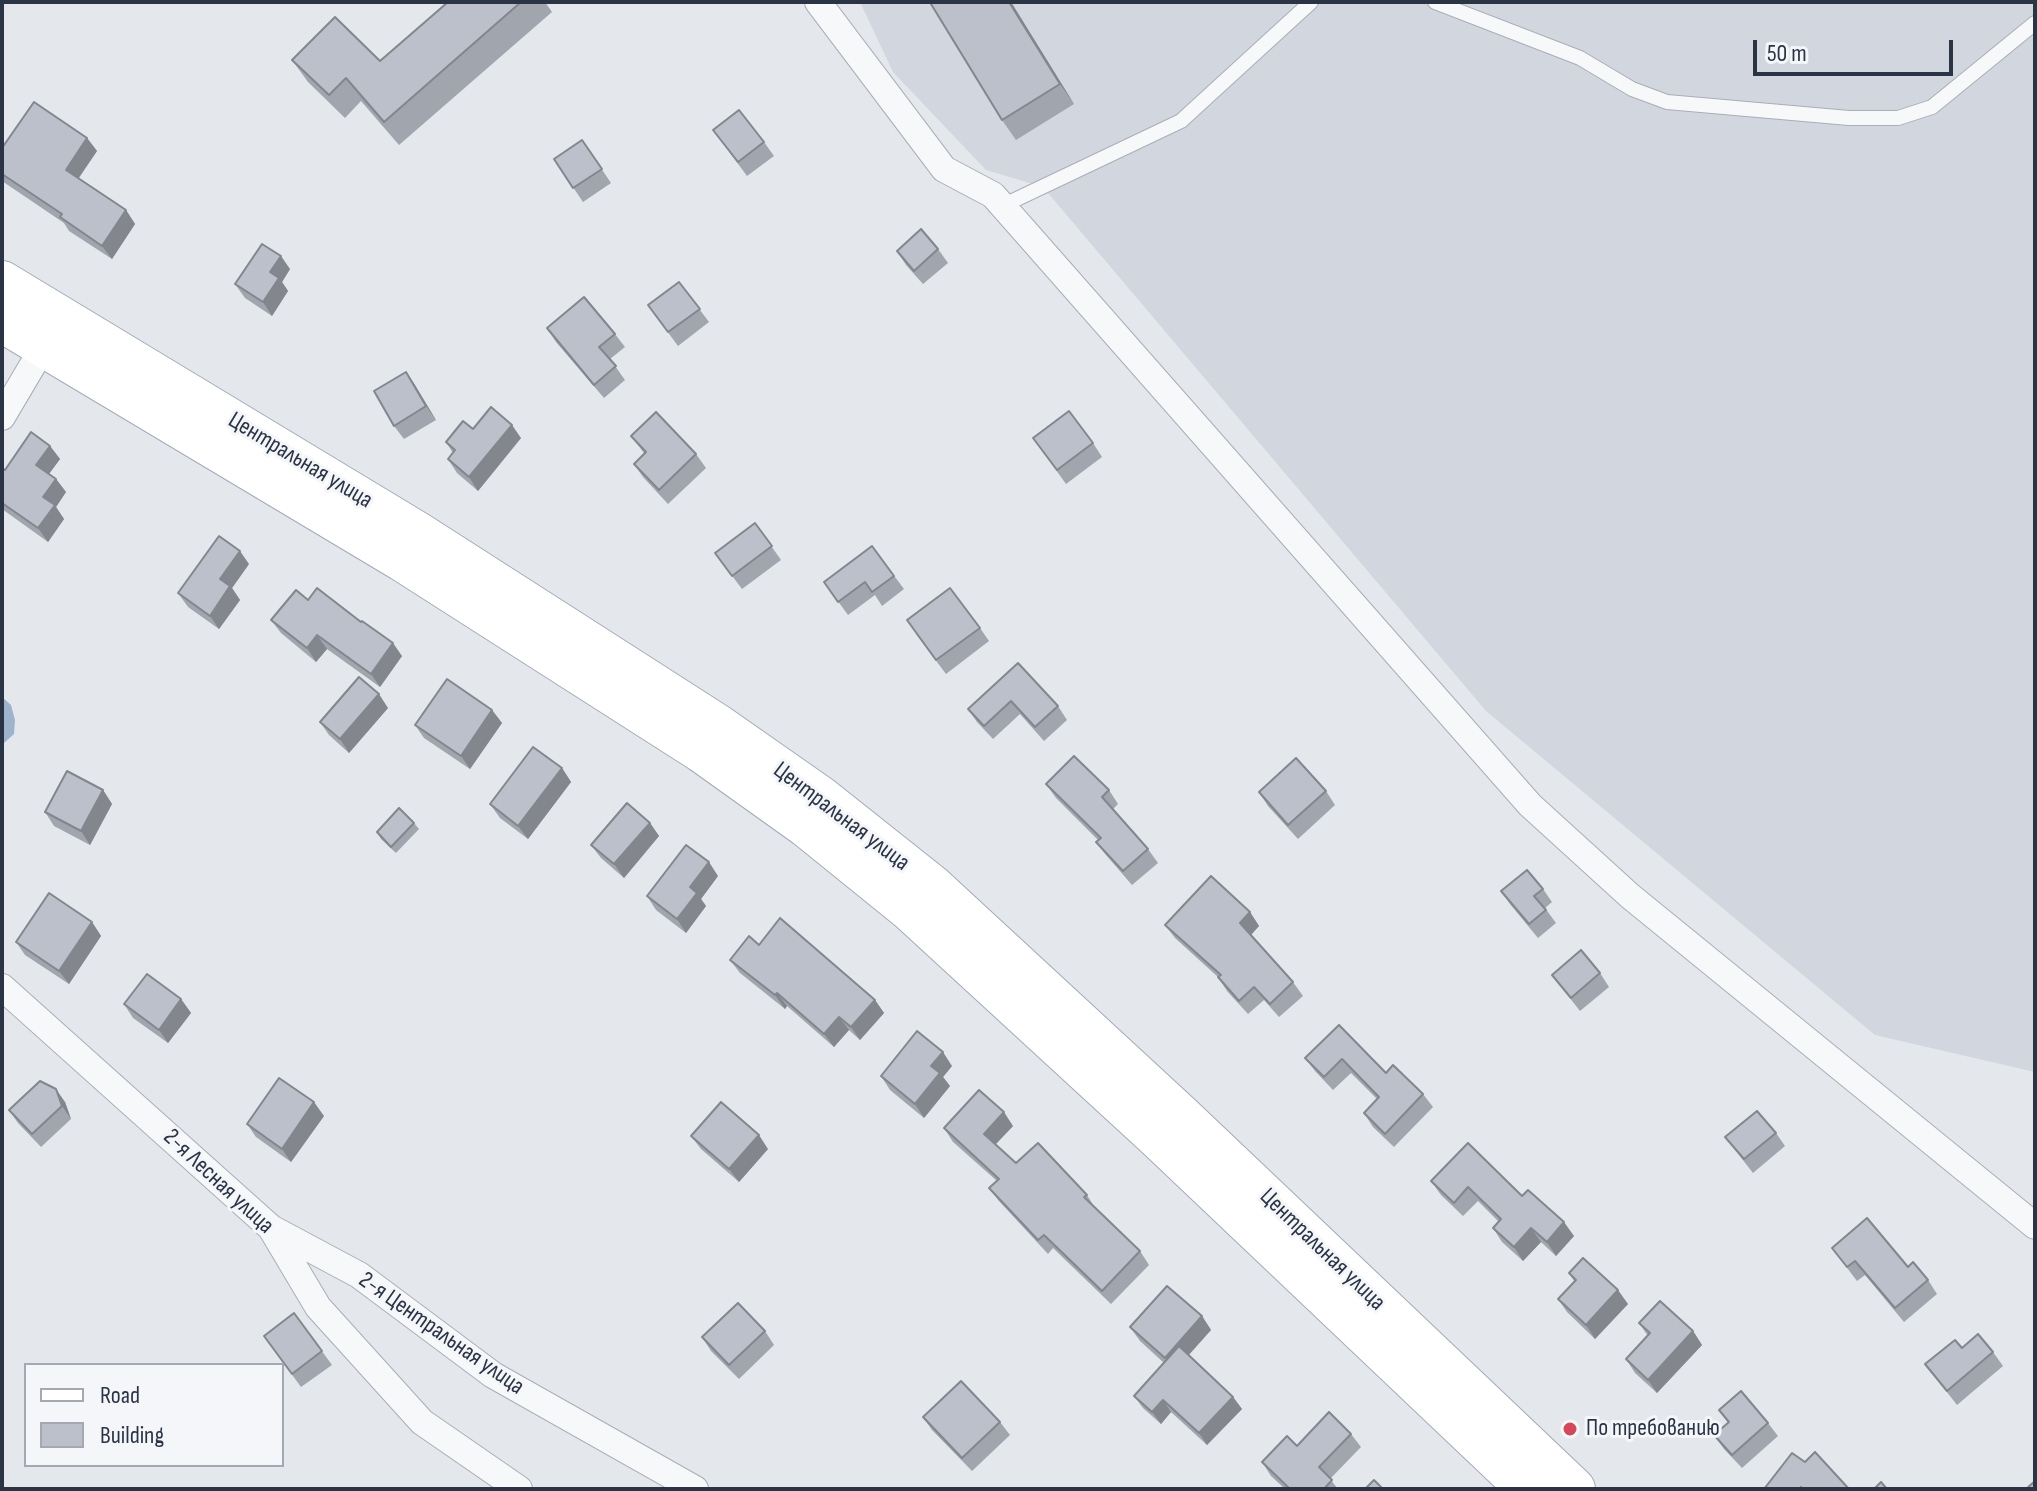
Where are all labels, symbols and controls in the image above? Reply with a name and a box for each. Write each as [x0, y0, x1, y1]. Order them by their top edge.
scale bar [1757, 24, 1957, 74]
text: 50 m [1767, 39, 1807, 68]
street label: Центральная улица [223, 407, 377, 515]
street label: Центральная улица [767, 756, 915, 878]
street label: 2-я Лесная улица [157, 1123, 279, 1241]
street label: Центральная улица [1253, 1183, 1391, 1317]
street label: 2-я Центральная улица [353, 1266, 529, 1402]
legend [24, 1363, 284, 1467]
text: Road [100, 1381, 140, 1410]
place label: По требованию [1586, 1415, 1720, 1443]
marker: По требованию [1561, 1420, 1579, 1438]
text: Building [100, 1421, 164, 1450]

